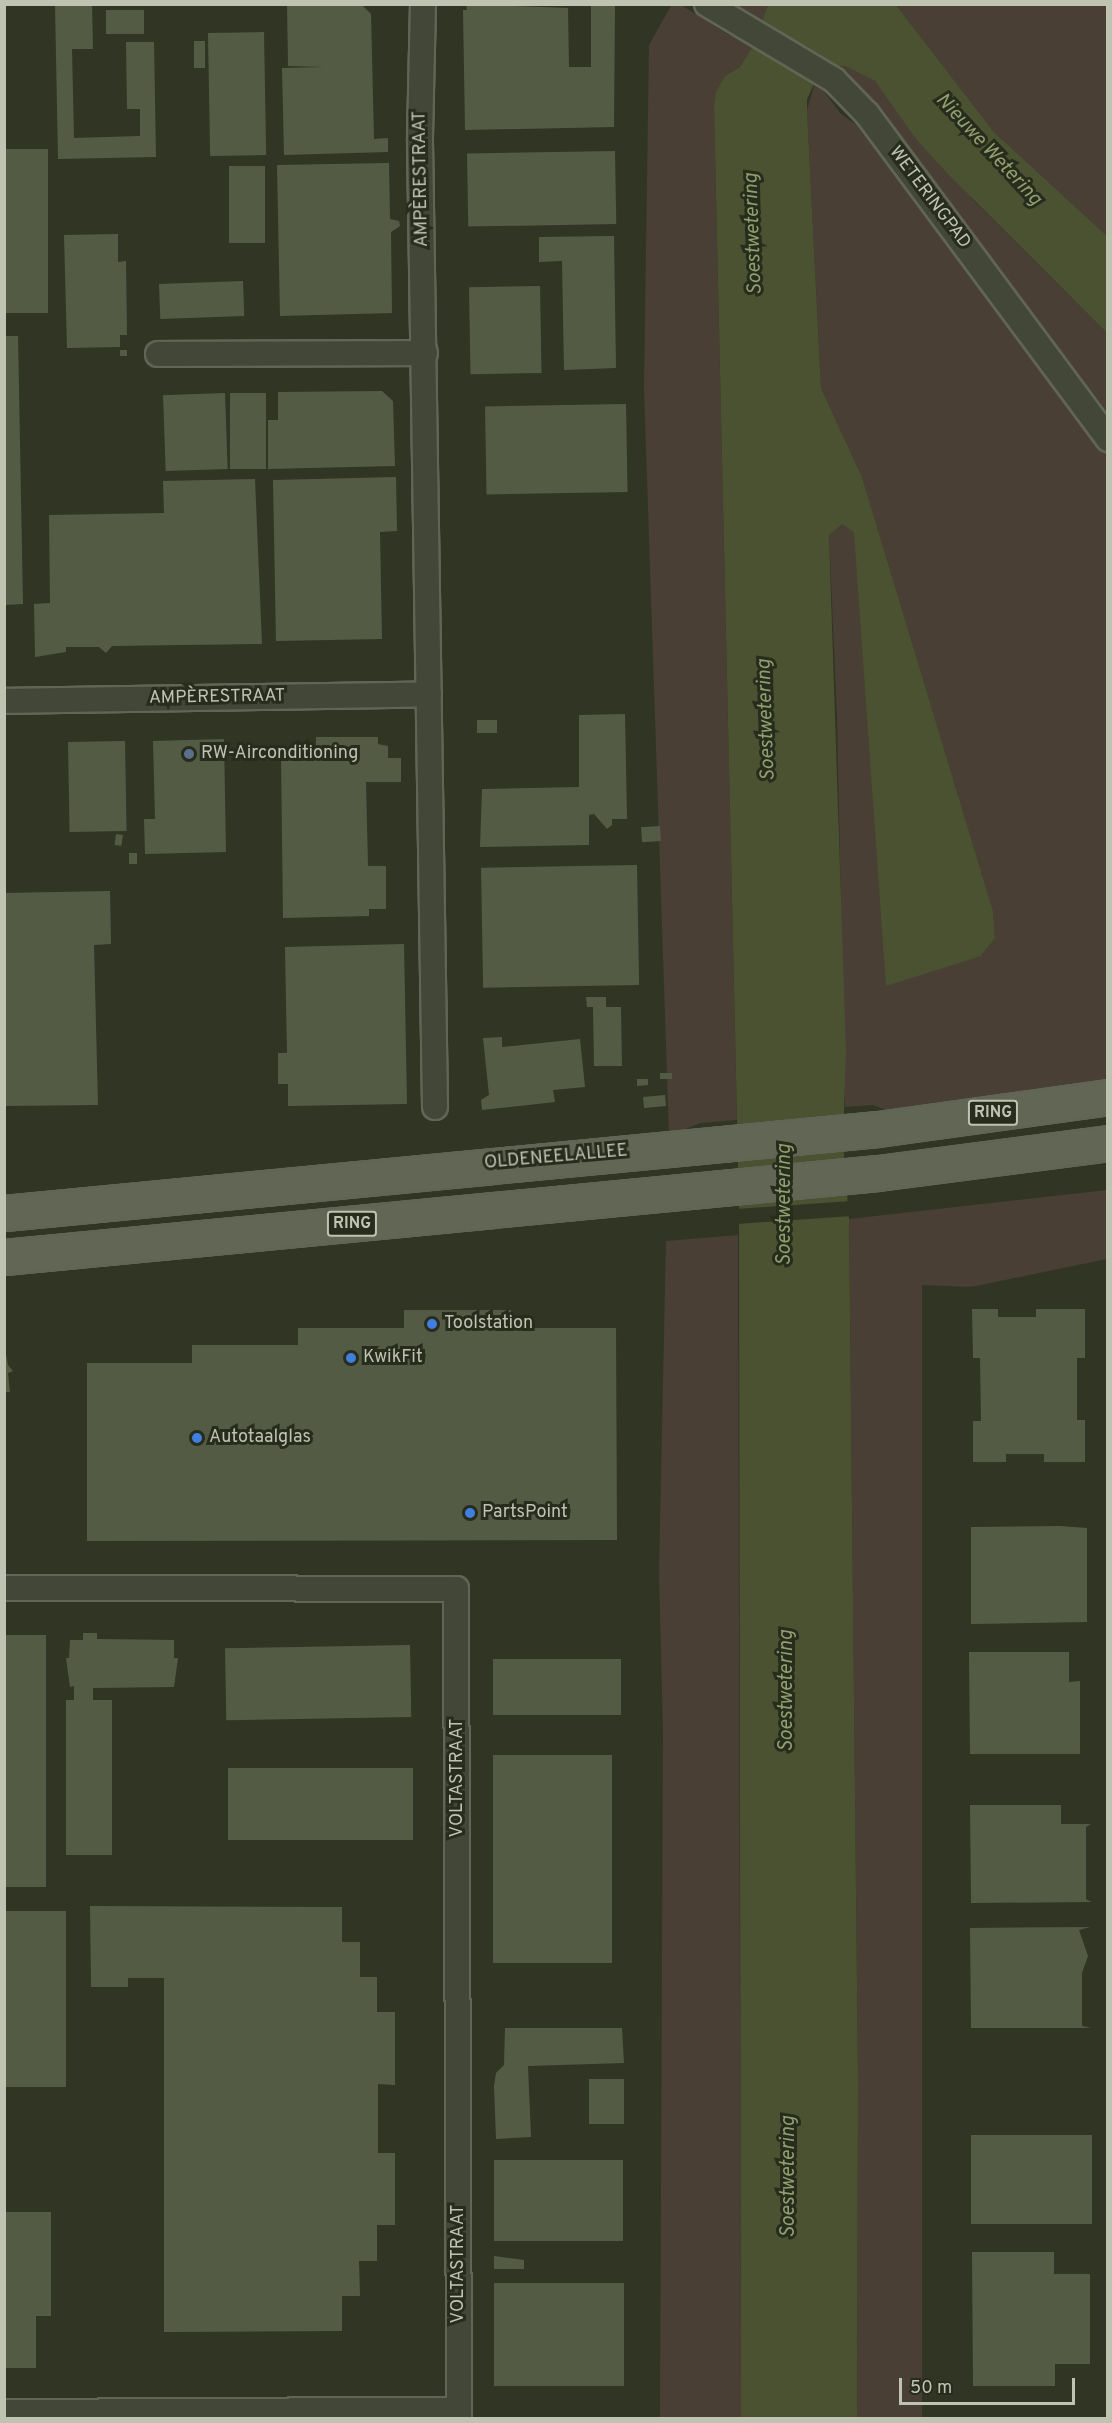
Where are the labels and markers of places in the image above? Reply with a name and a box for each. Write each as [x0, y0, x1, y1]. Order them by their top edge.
place label: RW-Airconditioning [201, 743, 358, 765]
marker: RW-Airconditioning [182, 747, 196, 761]
place label: Toolstation [444, 1313, 533, 1335]
marker: Toolstation [425, 1317, 439, 1331]
place label: KwikFit [363, 1347, 423, 1369]
marker: KwikFit [344, 1351, 358, 1365]
place label: Autotaalglas [209, 1427, 311, 1449]
marker: Autotaalglas [190, 1431, 204, 1445]
place label: PartsPoint [482, 1502, 568, 1524]
marker: PartsPoint [463, 1506, 477, 1520]

